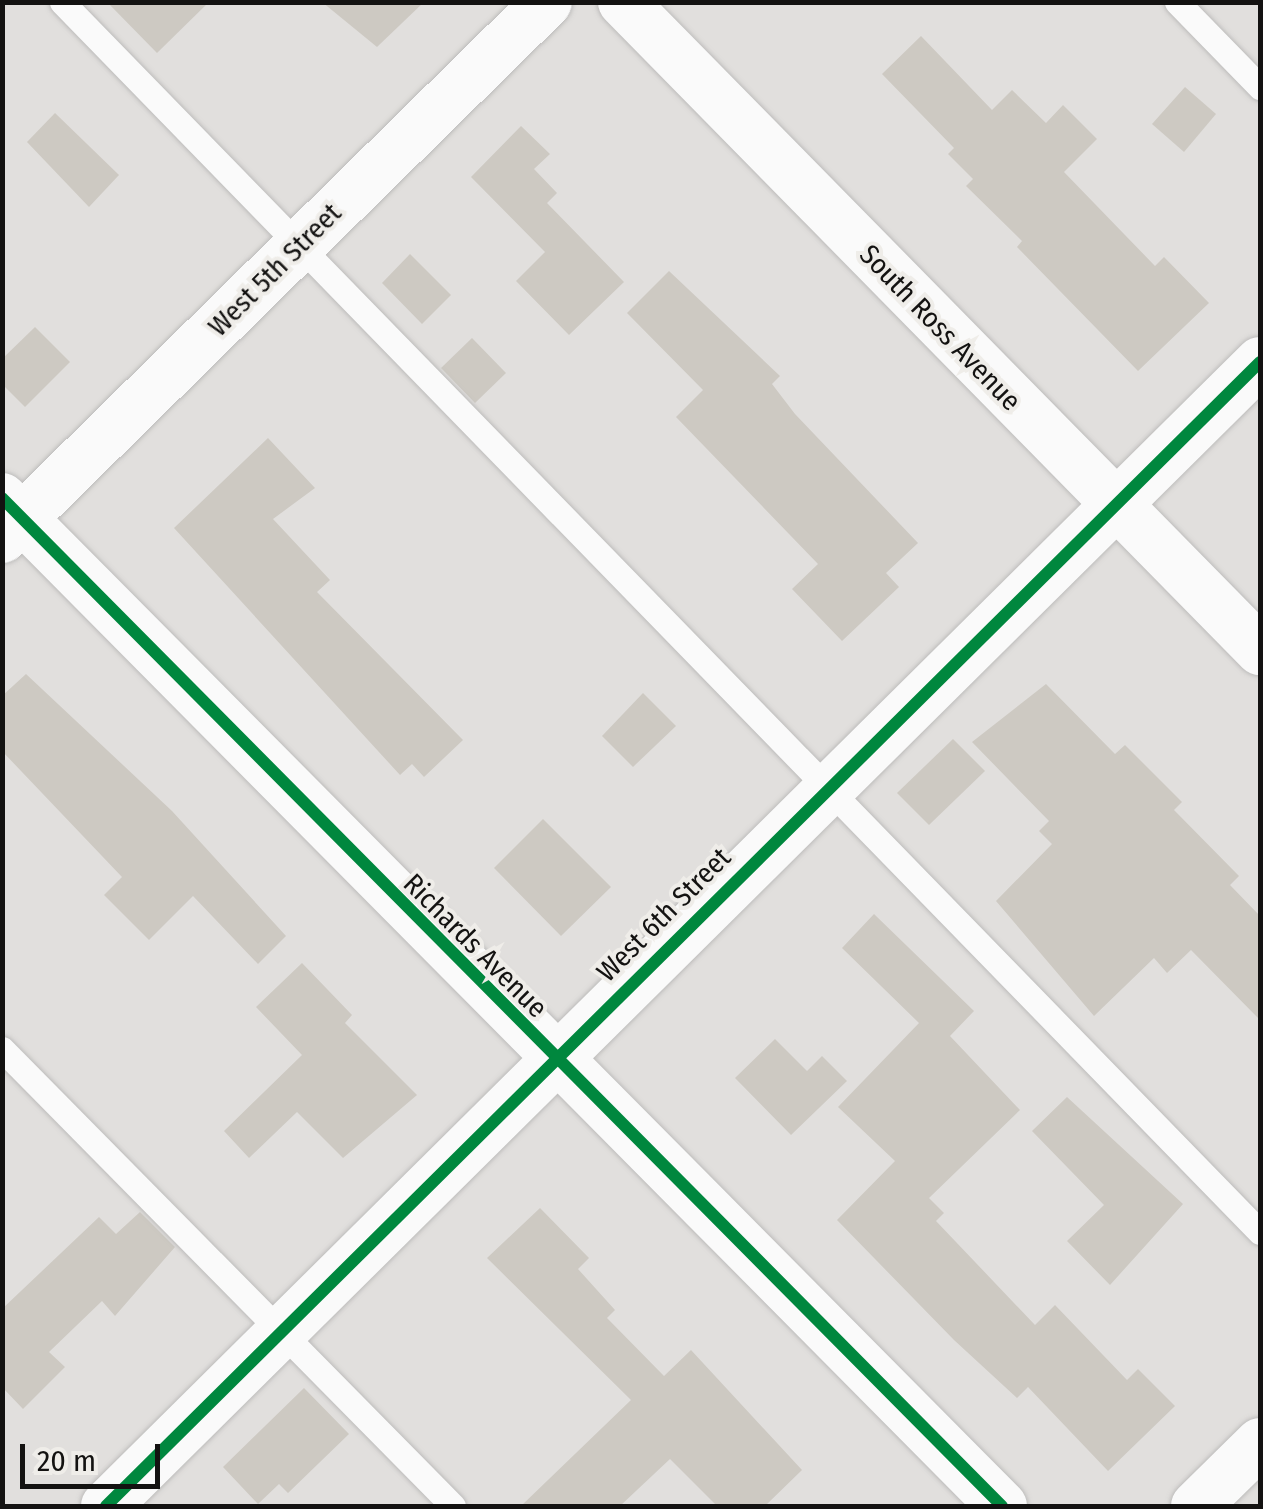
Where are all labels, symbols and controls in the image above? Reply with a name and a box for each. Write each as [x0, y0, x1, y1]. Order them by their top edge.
street label: West 5th Street [202, 197, 348, 343]
street label: South Ross Avenue [852, 238, 1028, 418]
street label: West 6th Street [590, 841, 738, 989]
street label: Richards Avenue [396, 867, 554, 1025]
scale bar [25, 1424, 165, 1486]
text: 20 m [37, 1443, 96, 1479]

